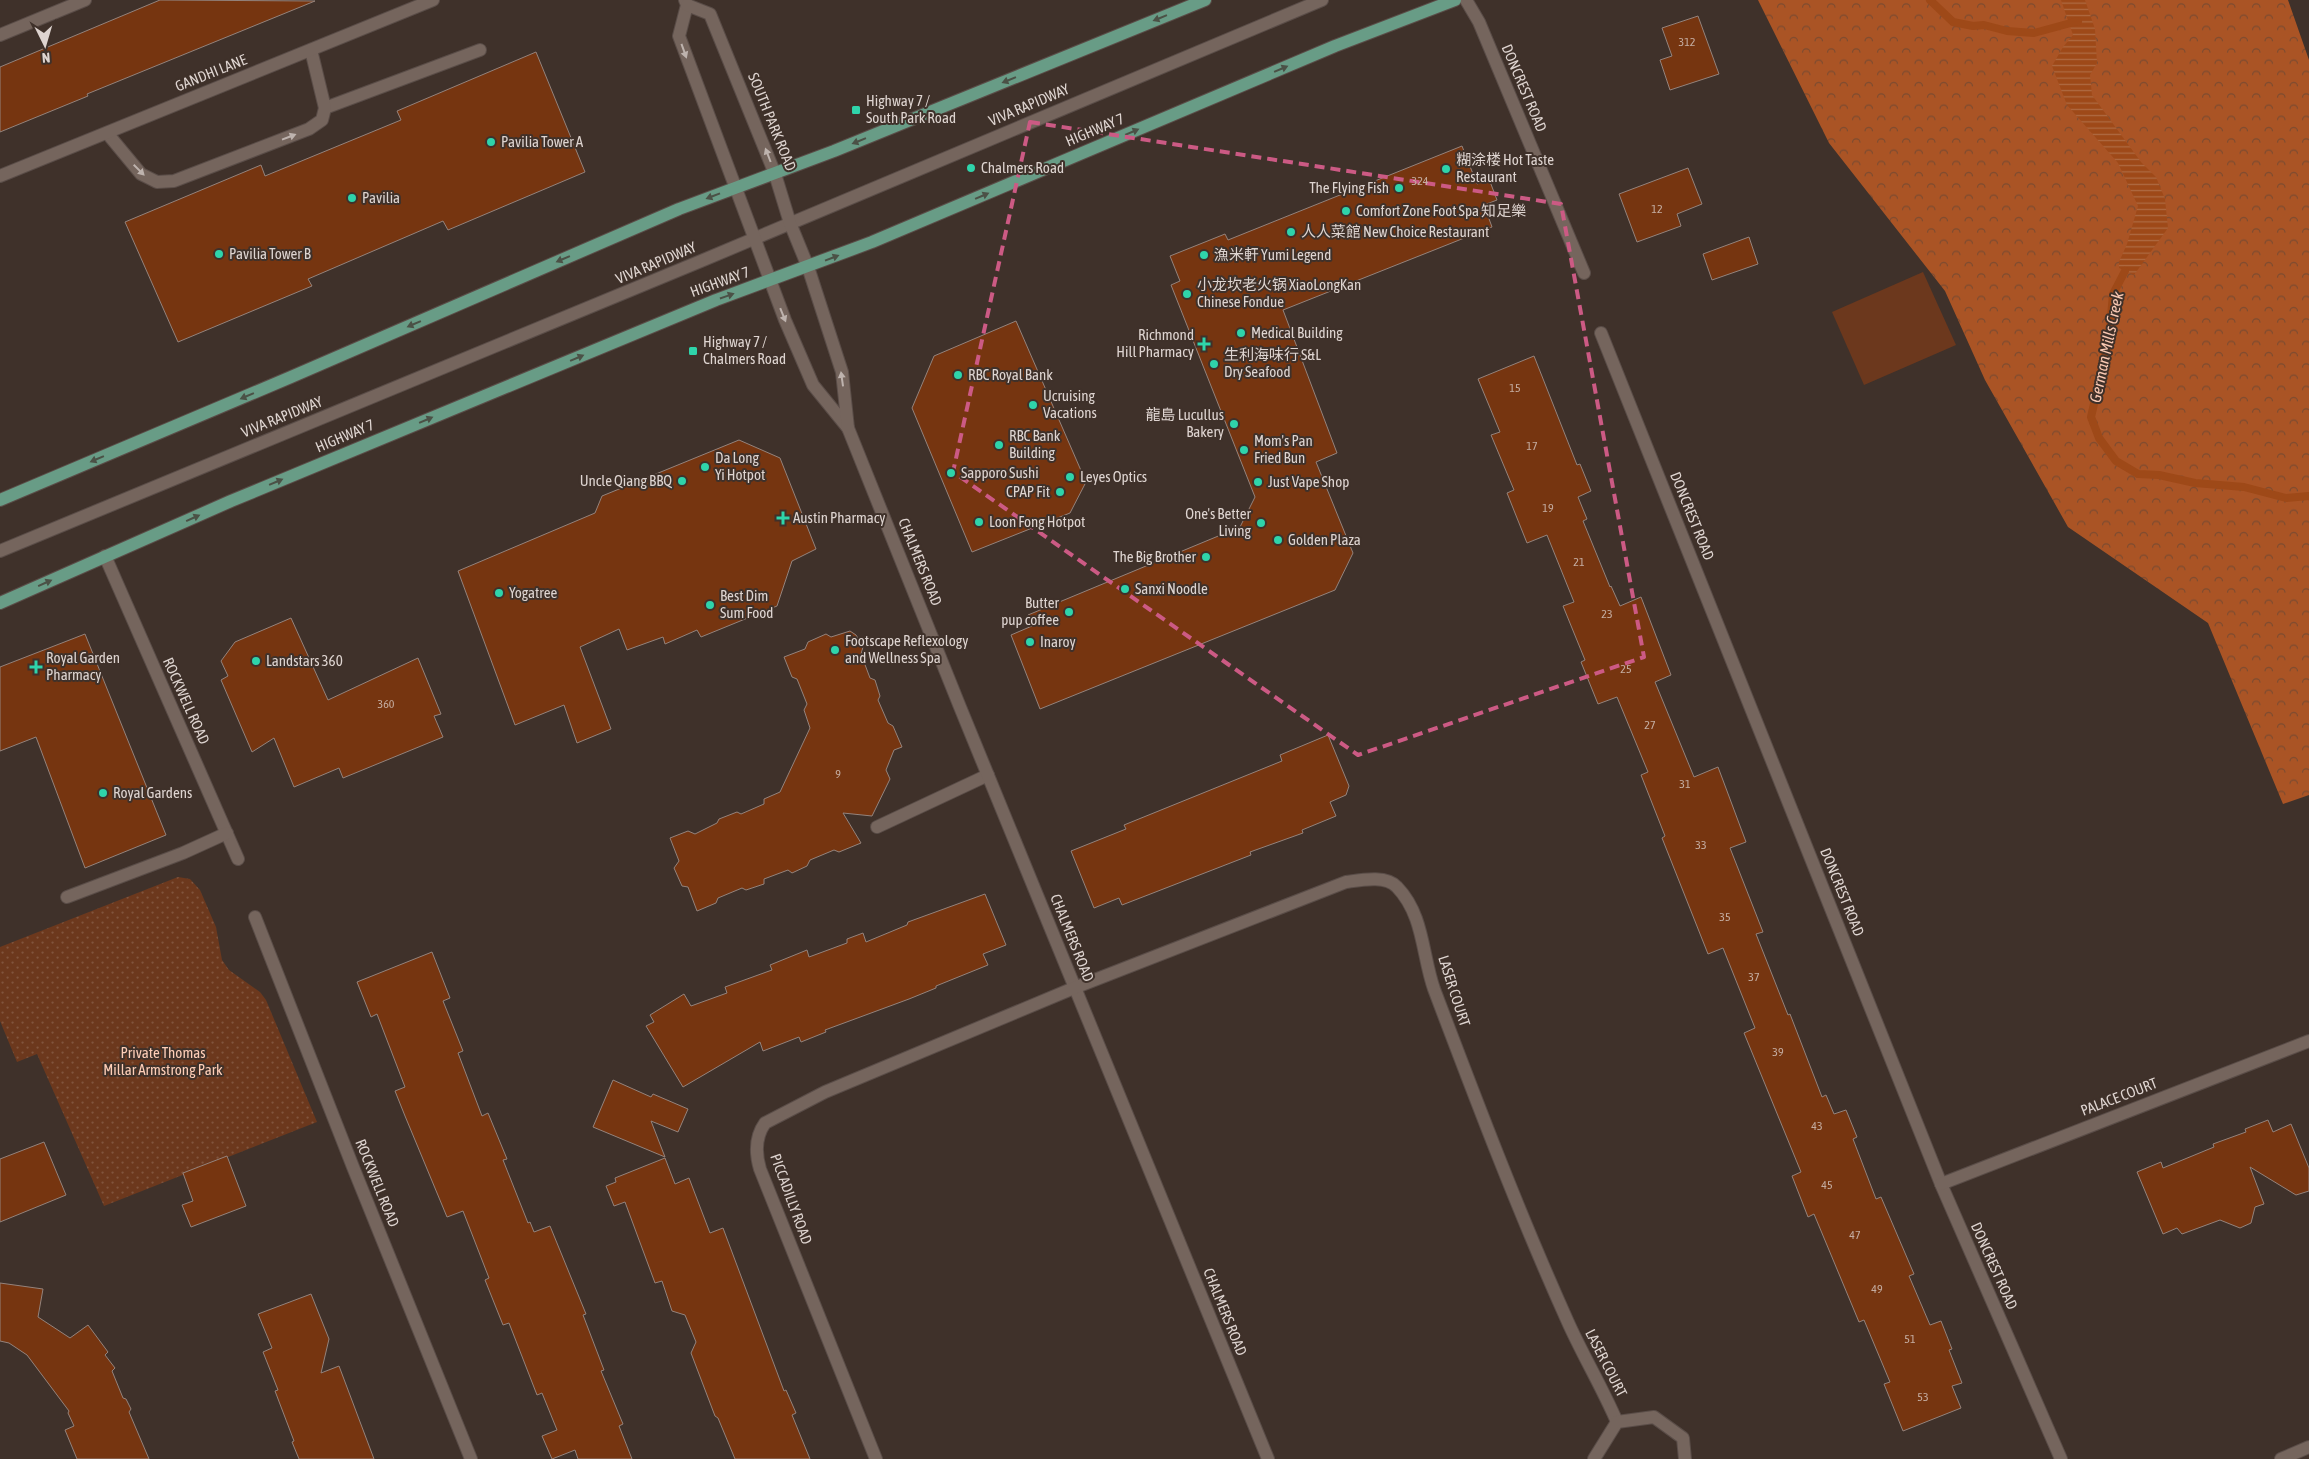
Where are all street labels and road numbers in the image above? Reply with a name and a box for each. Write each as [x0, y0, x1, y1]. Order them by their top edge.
street label: DONCREST ROAD [1498, 41, 1551, 134]
street label: GANDHI LANE [173, 50, 250, 95]
street label: SOUTH PARK ROAD [745, 70, 800, 173]
street label: VIVA RAPIDWAY [986, 80, 1072, 129]
street label: HIGHWAY 7 [1063, 110, 1127, 150]
street label: VIVA RAPIDWAY [613, 238, 699, 287]
street label: HIGHWAY 7 [688, 263, 752, 300]
street label: VIVA RAPIDWAY [239, 392, 325, 440]
street label: HIGHWAY 7 [313, 416, 377, 456]
street label: DONCREST ROAD [1667, 469, 1718, 562]
street label: CHALMERS ROAD [895, 516, 946, 608]
street label: ROCKWELL ROAD [160, 655, 213, 747]
street label: DONCREST ROAD [1817, 845, 1868, 938]
street label: CHALMERS ROAD [1047, 892, 1098, 984]
street label: LASER COURT [1435, 953, 1474, 1029]
street label: PALACE COURT [2078, 1074, 2160, 1119]
street label: ROCKWELL ROAD [352, 1137, 403, 1229]
street label: PICCADILLY ROAD [767, 1151, 816, 1246]
street label: DONCREST ROAD [1968, 1220, 2021, 1312]
street label: CHALMERS ROAD [1200, 1266, 1251, 1358]
street label: LASER COURT [1582, 1326, 1631, 1400]

